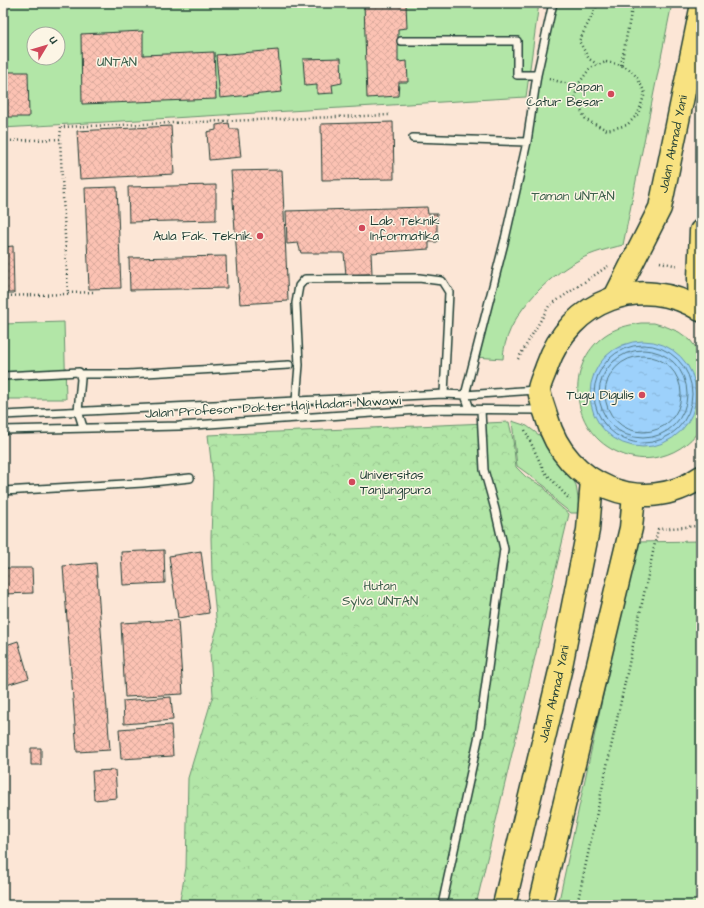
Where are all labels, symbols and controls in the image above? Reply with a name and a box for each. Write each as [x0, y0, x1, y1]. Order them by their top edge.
north arrow [26, 26, 66, 66]
text: U [45, 32, 61, 47]
park label: UNTAN [97, 53, 137, 71]
place label: Papan Catur Besar [526, 78, 603, 111]
marker: Papan Catur Besar [606, 89, 616, 99]
street label: Jalan Ahmad Yani [654, 94, 692, 195]
park label: Taman UNTAN [531, 187, 615, 205]
place label: Lab. Teknik Informatika [370, 212, 440, 245]
marker: Lab. Teknik Informatika [357, 223, 367, 233]
place label: Aula Fak. Teknik [153, 227, 252, 245]
marker: Aula Fak. Teknik [255, 231, 265, 241]
place label: Tugu Digulis [567, 386, 634, 405]
marker: Tugu Digulis [637, 390, 647, 400]
street label: Jalan Profesor Dokter Haji Hadari Nawawi [144, 391, 402, 423]
place label: Universitas Tanjungpura [360, 466, 431, 500]
marker: Universitas Tanjungpura [347, 477, 357, 487]
park label: Hutan Sylva UNTAN [342, 577, 418, 611]
street label: Jalan Ahmad Yani [534, 644, 574, 744]

